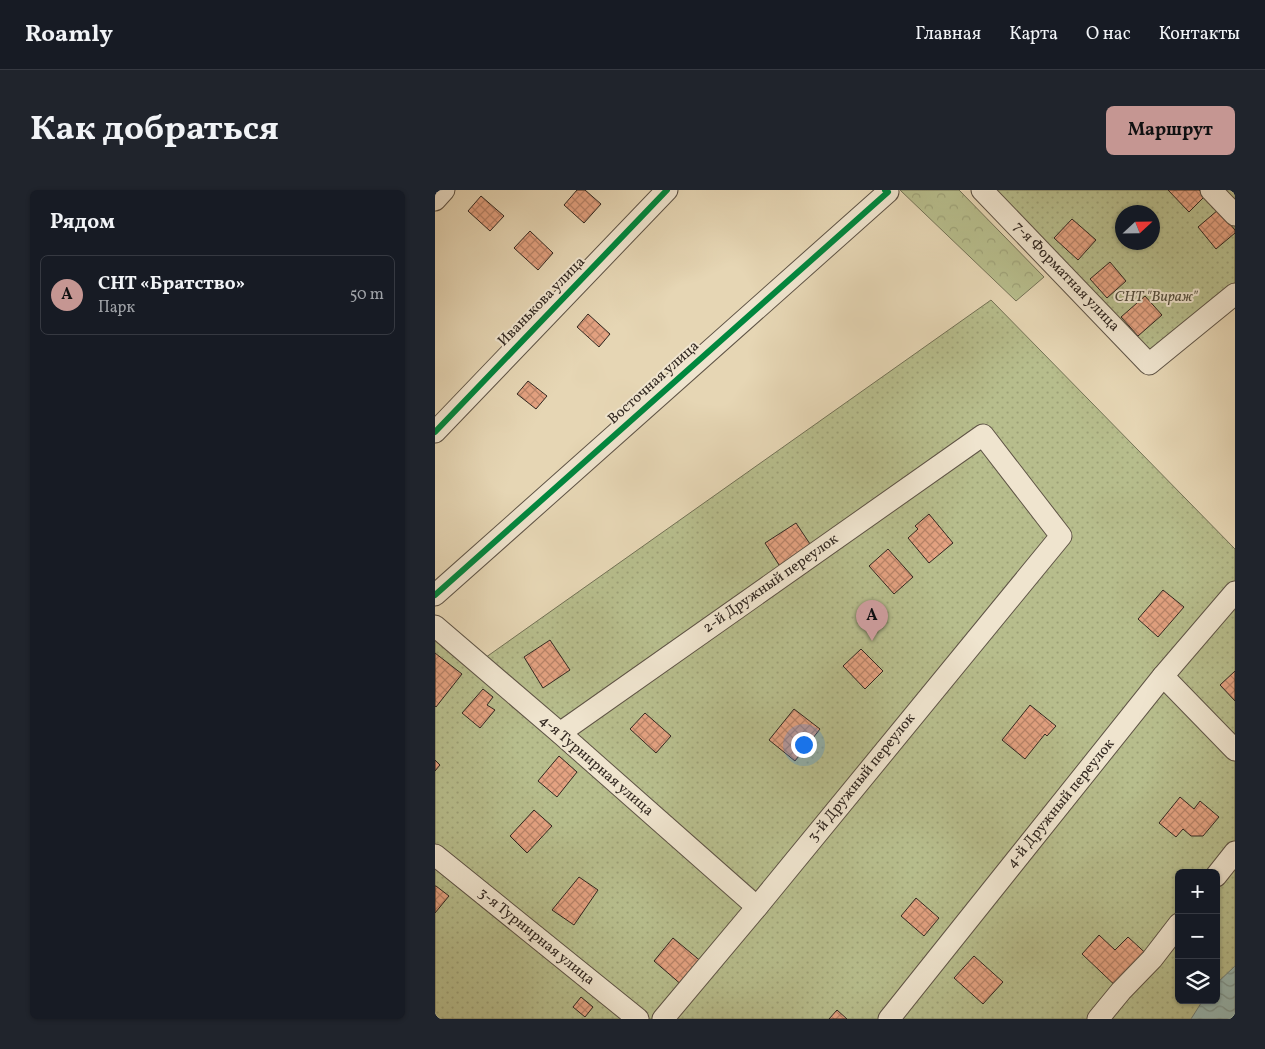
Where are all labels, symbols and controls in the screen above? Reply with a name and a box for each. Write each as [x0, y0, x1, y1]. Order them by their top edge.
text: Roamly [25, 18, 113, 52]
text: Главная [915, 22, 981, 47]
text: Карта [1009, 22, 1058, 47]
text: О нас [1086, 22, 1131, 47]
text: Контакты [1159, 22, 1240, 47]
text: Как добраться [30, 106, 279, 154]
button: Маршрут [1106, 106, 1235, 155]
north arrow [1115, 205, 1160, 250]
text: Рядом [50, 208, 115, 237]
street label: 7-я Форматная улица [1008, 217, 1124, 337]
street label: Иванькова улица [493, 252, 591, 352]
text: СНТ «Братство» [98, 271, 245, 297]
text: A [61, 284, 73, 306]
text: 50 m [350, 284, 384, 306]
park label: СНТ "Вираж" [1114, 287, 1199, 308]
text: Парк [98, 297, 135, 319]
street label: Восточная улица [604, 336, 704, 430]
street label: 2-й Дружный переулок [699, 529, 843, 639]
pin: A [856, 600, 888, 641]
street label: 3-й Дружный переулок [803, 709, 921, 847]
street label: 4-я Турнирная улица [534, 710, 658, 822]
your location [791, 732, 817, 758]
street label: 4-й Дружный переулок [1002, 735, 1120, 873]
map controls [1175, 869, 1220, 1004]
button: + [1175, 869, 1220, 914]
street label: 3-я Турнирная улица [473, 883, 599, 991]
button: − [1175, 914, 1220, 959]
button: layers [1175, 959, 1220, 1004]

